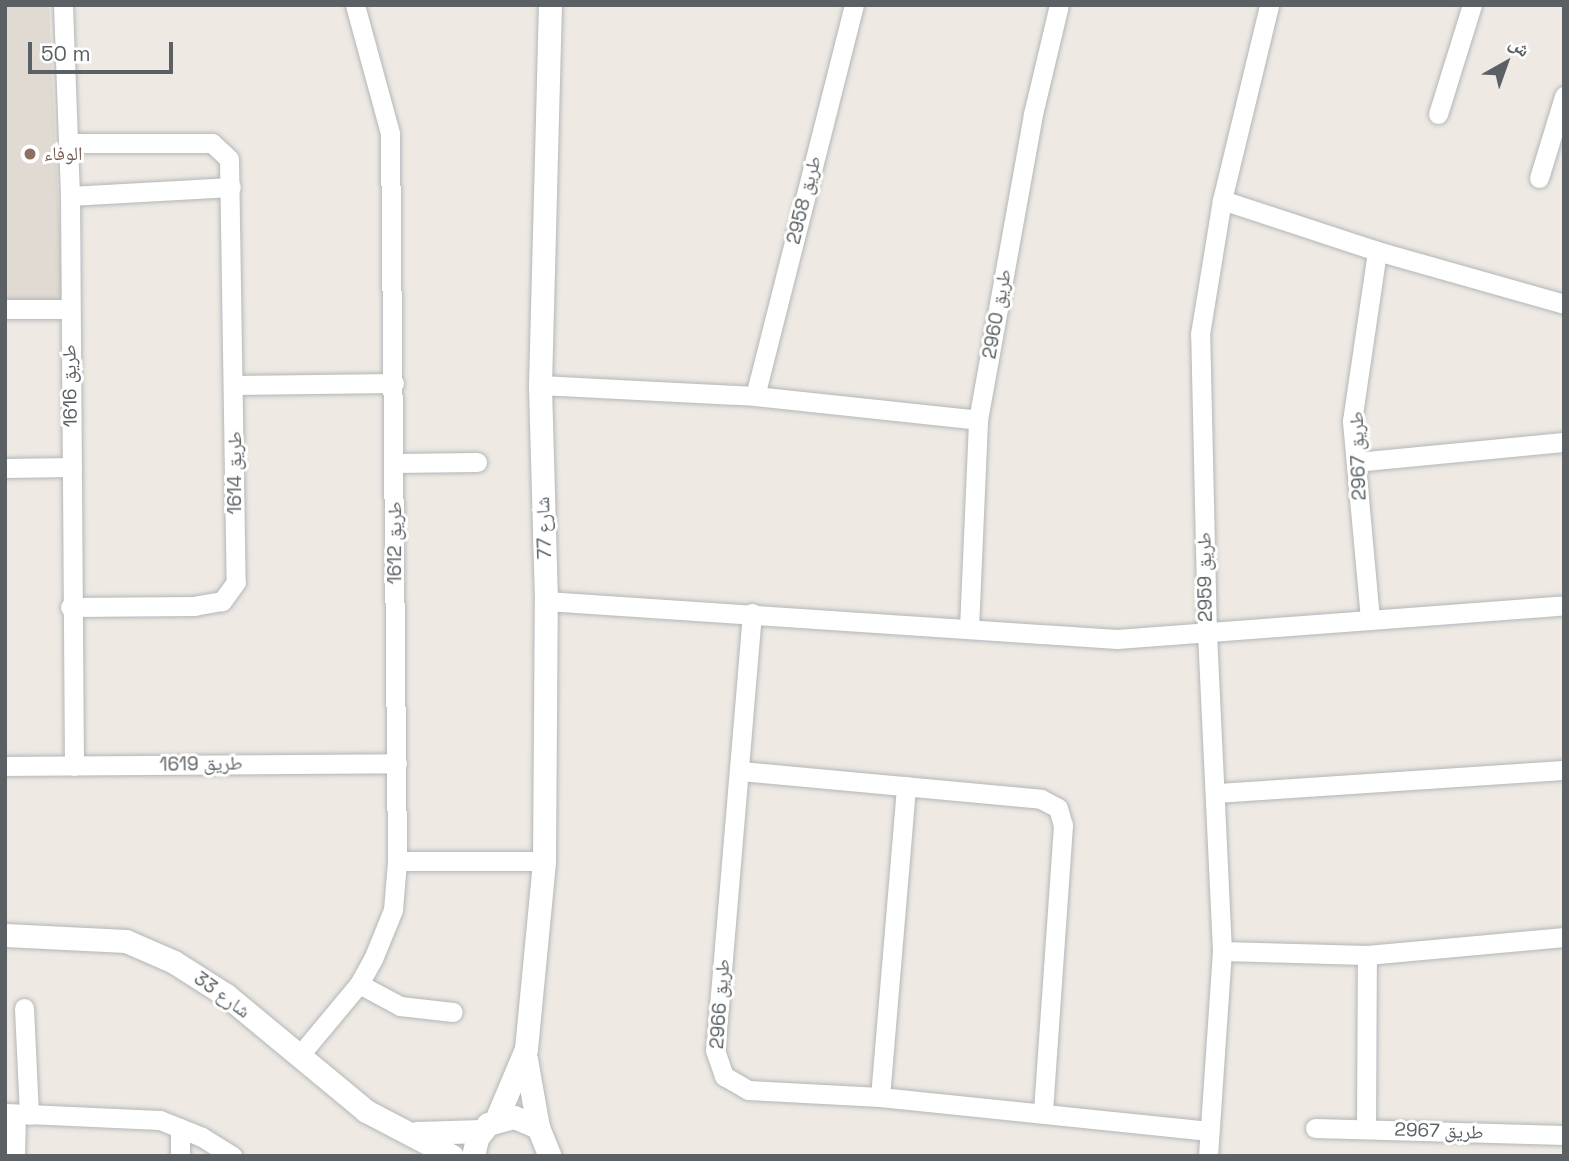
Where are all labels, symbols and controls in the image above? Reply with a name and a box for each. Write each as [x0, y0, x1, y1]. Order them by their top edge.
scale bar [32, 28, 177, 72]
north arrow [1471, 28, 1541, 98]
text: ش [1504, 30, 1536, 63]
text: 50 m [41, 40, 91, 67]
place label: الوفاء [44, 143, 83, 165]
marker: الوفاء [22, 146, 38, 162]
street label: طريق 2958 [782, 154, 826, 246]
street label: طريق 2960 [978, 267, 1016, 361]
street label: طريق 1616 [58, 344, 82, 428]
street label: طريق 2967 [1345, 411, 1371, 501]
street label: طريق 1614 [224, 431, 246, 515]
street label: شارع 77 [532, 496, 556, 560]
street label: طريق 1612 [384, 502, 406, 584]
street label: طريق 2959 [1193, 532, 1217, 622]
street label: طريق 1619 [159, 752, 243, 776]
street label: طريق 2966 [705, 958, 735, 1050]
street label: شارع 33 [189, 967, 255, 1023]
street label: طريق 2967 [1394, 1118, 1484, 1144]

